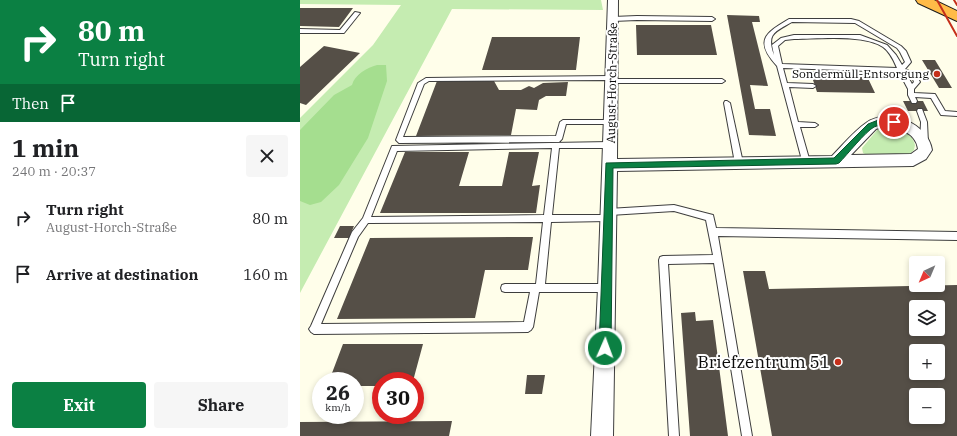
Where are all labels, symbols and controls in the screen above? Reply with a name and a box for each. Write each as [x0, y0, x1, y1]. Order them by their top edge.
text: 80 m [78, 12, 145, 49]
icon: right [12, 16, 64, 68]
street label: August-Horch-Straße [603, 22, 620, 144]
text: Turn right [78, 48, 165, 71]
place label: Sondermüll-Entsorgung [792, 66, 929, 81]
marker: Sondermüll-Entsorgung [932, 69, 942, 79]
icon: arrive [57, 92, 79, 114]
text: Then [12, 94, 49, 113]
pin [877, 105, 911, 139]
icon: arrive [883, 111, 905, 133]
text: 1 min [12, 132, 79, 164]
button: close [246, 135, 288, 177]
text: 240 m · 20:37 [12, 163, 96, 180]
text: Turn right [46, 200, 124, 219]
icon: right [12, 207, 34, 229]
text: 80 m [252, 209, 288, 228]
text: August-Horch-Straße [46, 219, 177, 236]
north arrow [909, 256, 945, 292]
map controls [909, 256, 945, 424]
icon: arrive [12, 263, 34, 285]
text: Arrive at destination [46, 265, 198, 284]
text: 160 m [243, 265, 288, 284]
button: layers [909, 300, 945, 336]
position arrow [584, 327, 626, 369]
button: + [909, 344, 945, 380]
place label: Briefzentrum 51 [697, 351, 830, 373]
marker: Briefzentrum 51 [833, 357, 843, 367]
speed limit sign: 30 [372, 372, 424, 424]
text: 26 [326, 379, 350, 406]
button: Exit [12, 382, 146, 428]
button: Share [154, 382, 288, 428]
button: − [909, 388, 945, 424]
text: km/h [325, 401, 351, 414]

